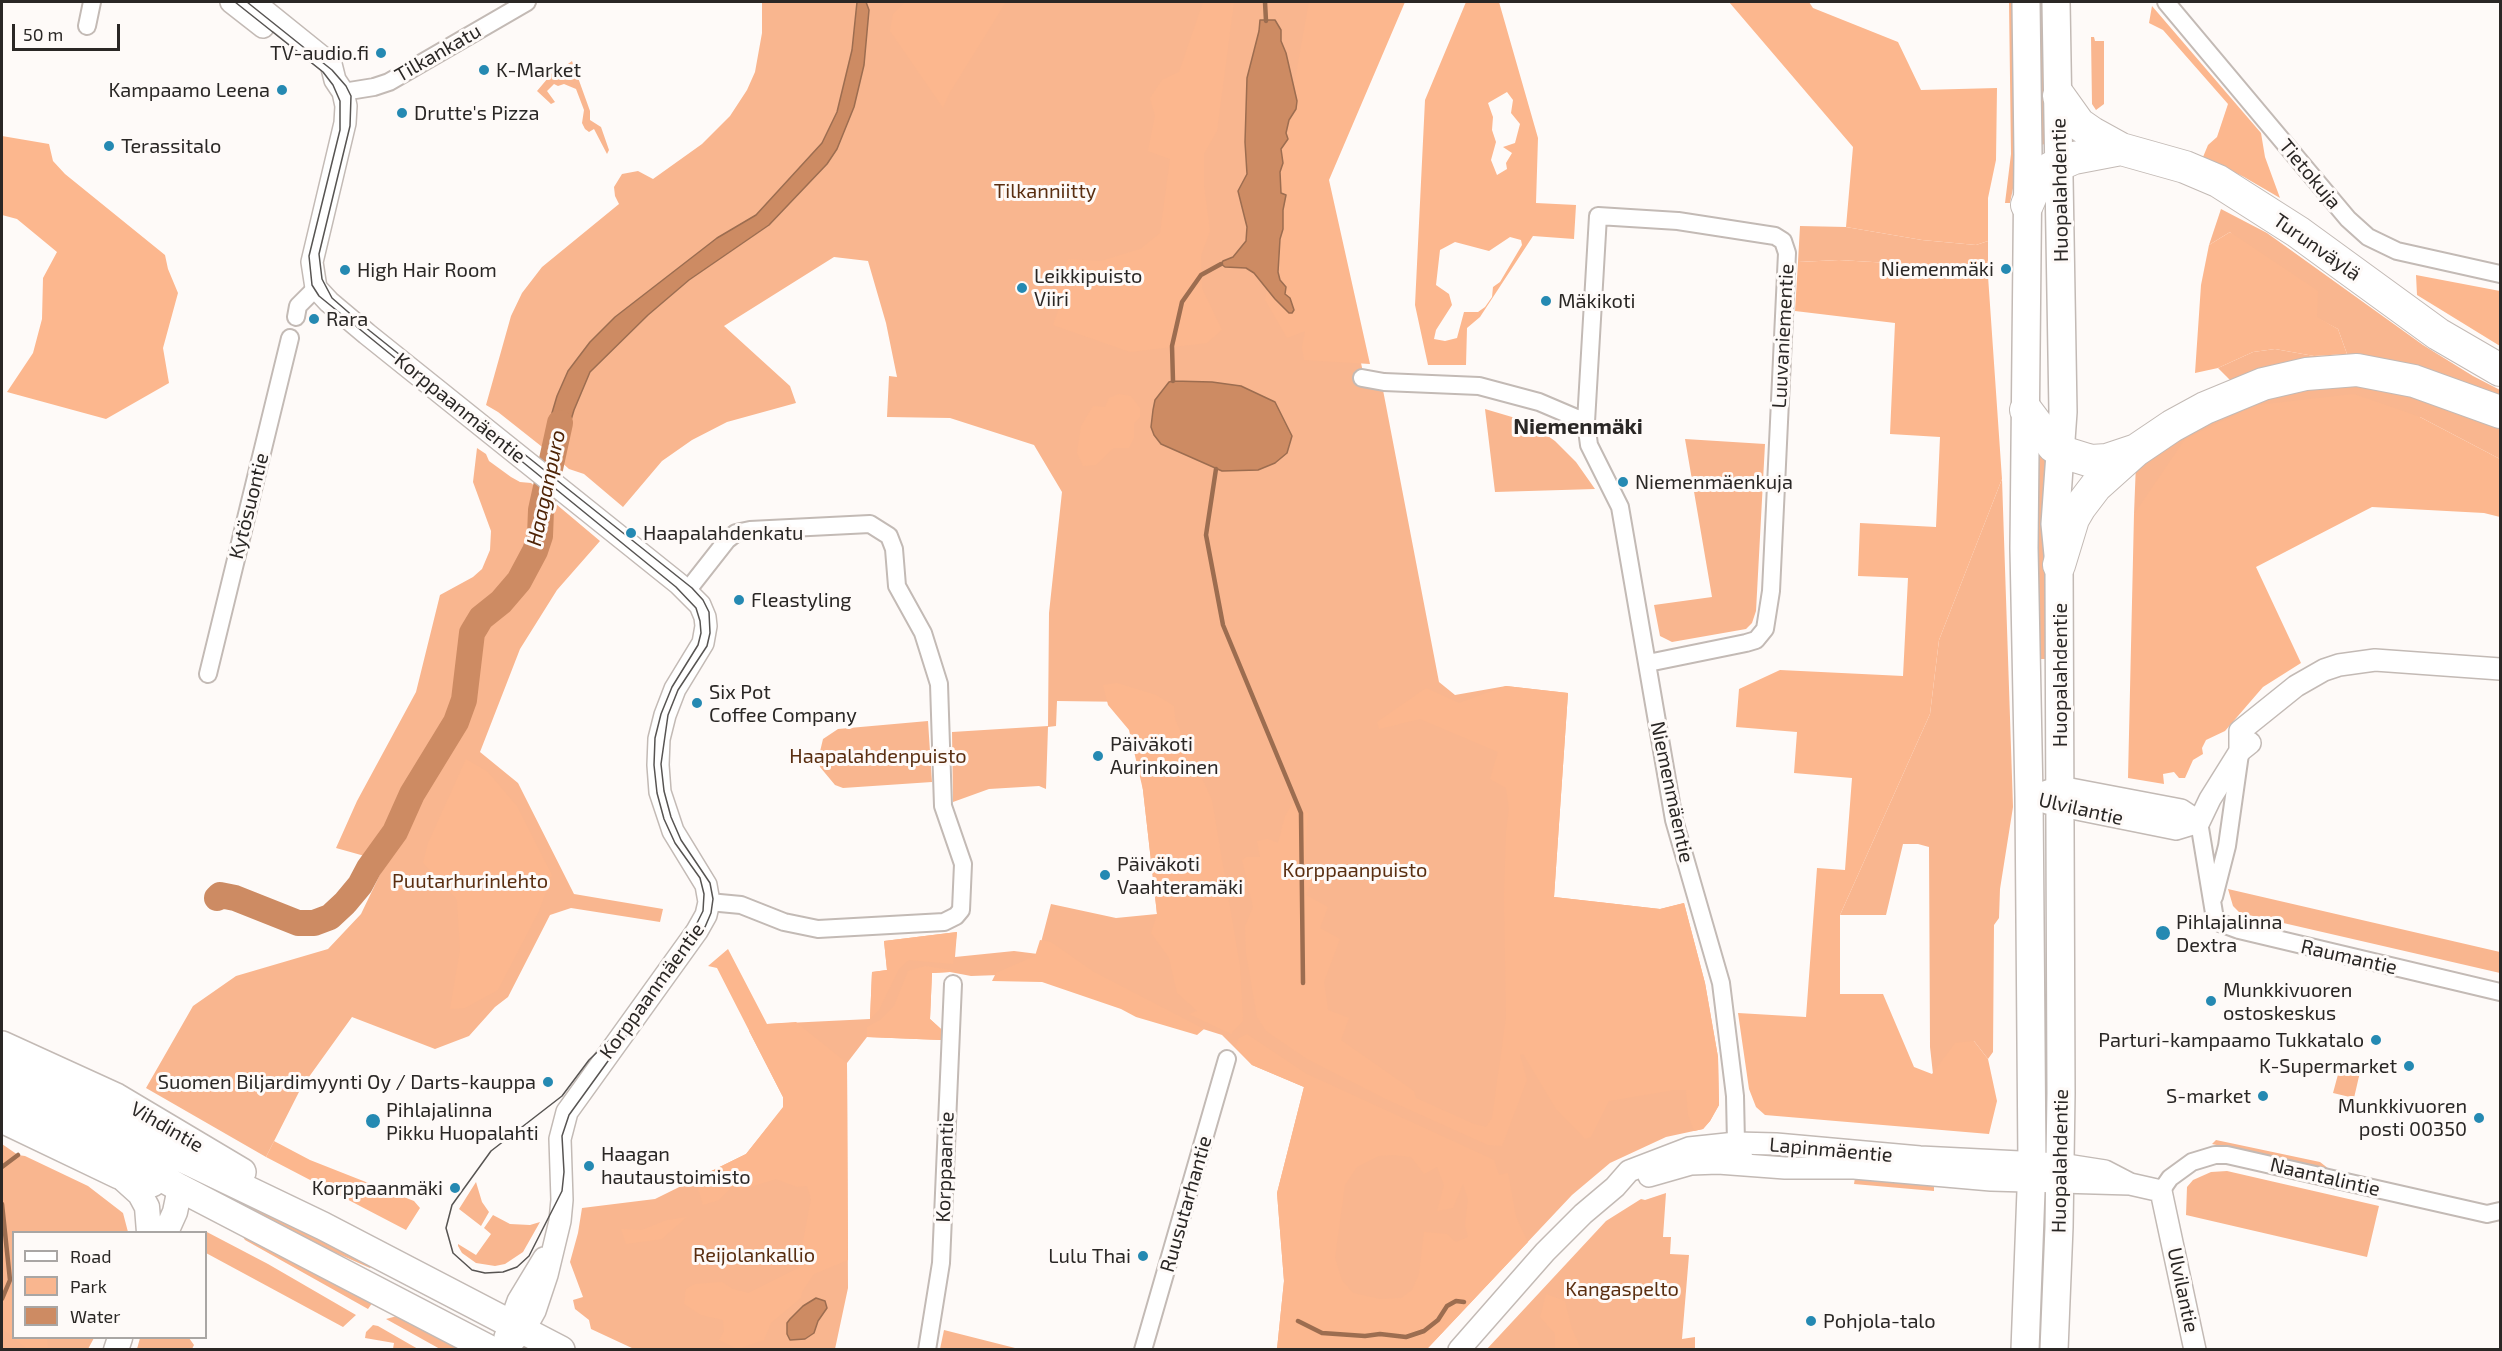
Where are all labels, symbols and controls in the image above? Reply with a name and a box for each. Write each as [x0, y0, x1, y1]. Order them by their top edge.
scale bar [15, 12, 123, 50]
street label: Tilkankatu [391, 19, 485, 87]
text: 50 m [23, 23, 63, 45]
place label: TV-audio.fi [270, 41, 369, 65]
marker: TV-audio.fi [374, 46, 388, 60]
place label: K-Market [496, 58, 581, 82]
marker: K-Market [477, 63, 491, 77]
place label: Kampaamo Leena [108, 78, 270, 102]
marker: Kampaamo Leena [275, 83, 289, 97]
place label: Drutte's Pizza [414, 101, 539, 125]
marker: Drutte's Pizza [395, 106, 409, 120]
street label: Huopalahdentie [2047, 118, 2073, 262]
place label: Terassitalo [121, 134, 221, 158]
street label: Tietokuja [2274, 134, 2346, 214]
marker: Terassitalo [102, 139, 116, 153]
park label: Tilkanniitty [994, 179, 1096, 203]
street label: Turunväylä [2269, 208, 2365, 286]
place label: Niemenmäki [1881, 257, 1994, 281]
place label: High Hair Room [357, 258, 497, 282]
marker: Niemenmäki [1999, 262, 2013, 276]
marker: High Hair Room [338, 263, 352, 277]
street label: Luuvaniementie [1767, 263, 1799, 409]
place label: Leikkipuisto Viiri [1034, 264, 1142, 311]
marker: Leikkipuisto Viiri [1015, 281, 1029, 295]
place label: Mäkikoti [1558, 289, 1635, 313]
marker: Mäkikoti [1539, 294, 1553, 308]
place label: Rara [326, 307, 368, 331]
marker: Rara [307, 312, 321, 326]
street label: Korppaanmäentie [390, 348, 530, 468]
district label: Niemenmäki [1513, 414, 1643, 440]
water label: Haaganpuro [521, 428, 571, 548]
street label: Kytösuontie [224, 450, 274, 562]
place label: Niemenmäenkuja [1635, 470, 1793, 494]
marker: Niemenmäenkuja [1616, 475, 1630, 489]
place label: Haapalahdenkatu [643, 521, 803, 545]
marker: Haapalahdenkatu [624, 526, 638, 540]
place label: Fleastyling [751, 588, 851, 612]
marker: Fleastyling [732, 593, 746, 607]
street label: Huopalahdentie [2048, 603, 2072, 747]
place label: Six Pot Coffee Company [709, 680, 857, 727]
marker: Six Pot Coffee Company [690, 696, 704, 710]
street label: Niemenmäentie [1645, 719, 1699, 865]
place label: Päiväkoti Aurinkoinen [1110, 732, 1219, 779]
park label: Haapalahdenpuisto [789, 744, 967, 768]
marker: Päiväkoti Aurinkoinen [1091, 749, 1105, 763]
street label: Ulvilantie [2036, 788, 2126, 830]
place label: Päiväkoti Vaahteramäki [1117, 852, 1243, 899]
park label: Korppaanpuisto [1283, 858, 1427, 882]
marker: Päiväkoti Vaahteramäki [1098, 868, 1112, 882]
park label: Puutarhurinlehto [392, 869, 548, 893]
place label: Pihlajalinna Dextra [2176, 910, 2282, 957]
street label: Korppaanmäentie [595, 918, 709, 1064]
marker: Pihlajalinna Dextra [2154, 924, 2172, 942]
street label: Raumantie [2298, 934, 2400, 980]
place label: Munkkivuoren ostoskeskus [2223, 978, 2352, 1025]
marker: Munkkivuoren ostoskeskus [2204, 994, 2218, 1008]
place label: Parturi-kampaamo Tukkatalo [2098, 1028, 2364, 1052]
marker: Parturi-kampaamo Tukkatalo [2369, 1033, 2383, 1047]
place label: K-Supermarket [2259, 1054, 2397, 1078]
marker: K-Supermarket [2402, 1059, 2416, 1073]
place label: Suomen Biljardimyynti Oy / Darts-kauppa [158, 1070, 536, 1094]
marker: Suomen Biljardimyynti Oy / Darts-kauppa [541, 1075, 555, 1089]
place label: S-market [2166, 1084, 2251, 1108]
street label: Huopalahdentie [2047, 1089, 2073, 1233]
marker: S-market [2256, 1089, 2270, 1103]
place label: Munkkivuoren posti 00350 [2338, 1094, 2467, 1141]
street label: Vihdintie [126, 1097, 208, 1157]
place label: Pihlajalinna Pikku Huopalahti [386, 1098, 539, 1145]
street label: Korppaantie [931, 1111, 959, 1223]
marker: Munkkivuoren posti 00350 [2472, 1111, 2486, 1125]
marker: Pihlajalinna Pikku Huopalahti [364, 1112, 382, 1130]
street label: Ruusutarhantie [1155, 1133, 1217, 1275]
street label: Lapinmäentie [1768, 1133, 1894, 1167]
place label: Haagan hautaustoimisto [601, 1142, 751, 1189]
street label: Naantalintie [2268, 1153, 2382, 1201]
marker: Haagan hautaustoimisto [582, 1159, 596, 1173]
place label: Korppaanmäki [312, 1176, 443, 1200]
marker: Korppaanmäki [448, 1181, 462, 1195]
legend [12, 1231, 207, 1339]
park label: Reijolankallio [693, 1243, 815, 1267]
place label: Lulu Thai [1048, 1244, 1131, 1268]
text: Road [70, 1245, 111, 1267]
street label: Ulvilantie [2162, 1245, 2204, 1335]
marker: Lulu Thai [1136, 1249, 1150, 1263]
text: Park [70, 1275, 107, 1297]
park label: Kangaspelto [1565, 1277, 1679, 1301]
text: Water [70, 1305, 120, 1327]
place label: Pohjola-talo [1823, 1309, 1936, 1333]
marker: Pohjola-talo [1804, 1314, 1818, 1328]

